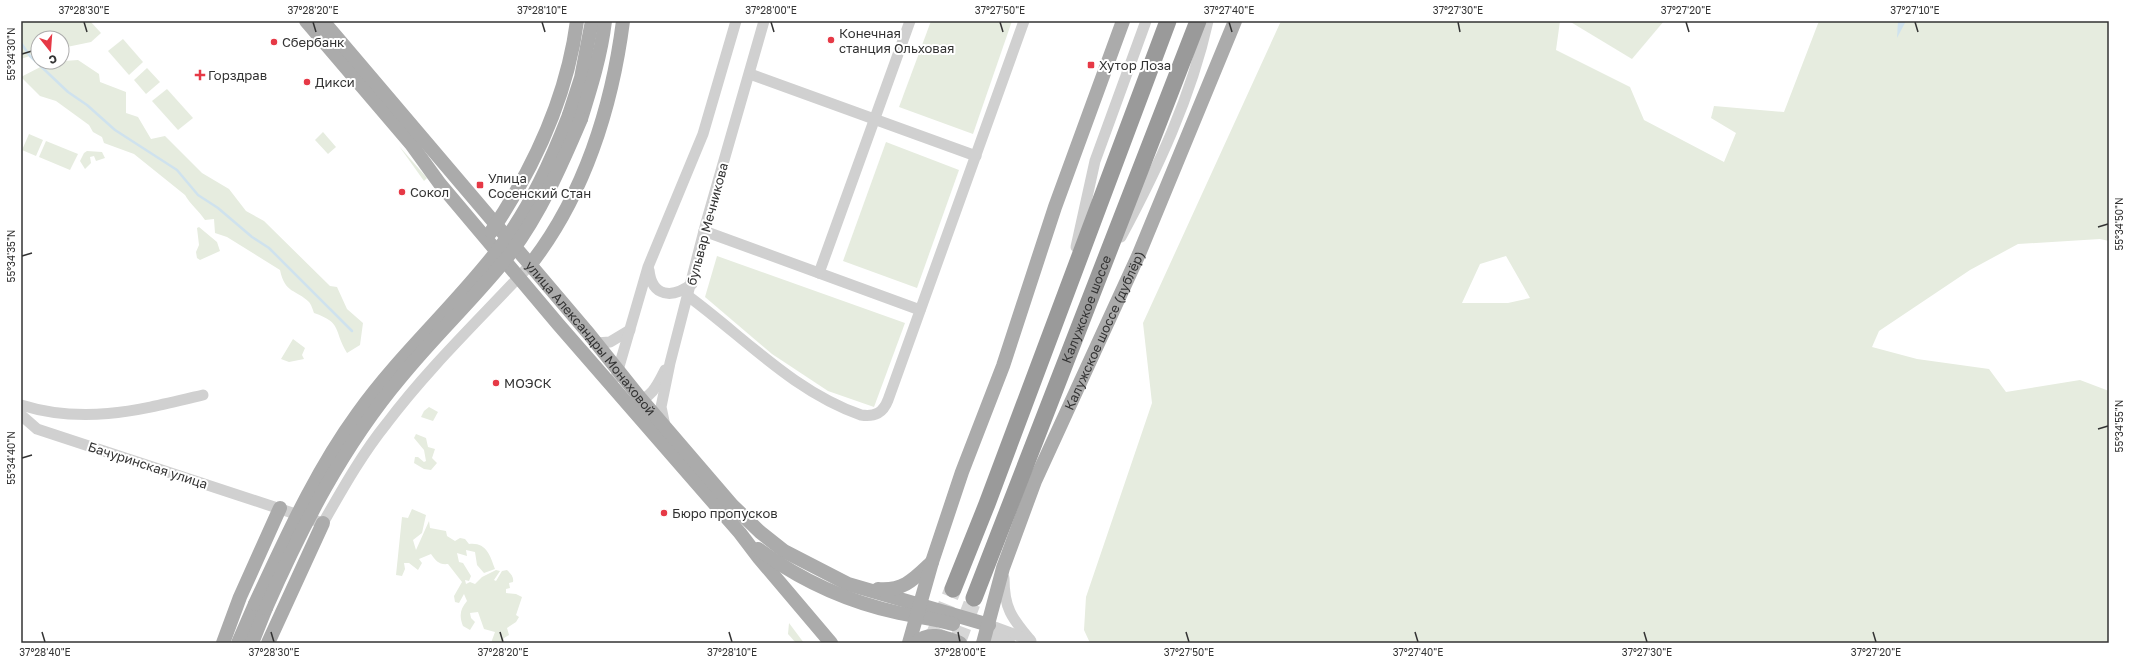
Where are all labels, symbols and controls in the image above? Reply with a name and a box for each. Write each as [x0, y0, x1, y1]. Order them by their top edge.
text: 37°28'30"E [58, 4, 110, 16]
text: 37°28'20"E [287, 4, 339, 16]
text: 37°28'10"E [517, 4, 567, 16]
text: 37°28'00"E [745, 4, 797, 16]
text: 37°27'50"E [975, 4, 1025, 16]
text: 37°27'40"E [1204, 4, 1254, 16]
text: 37°27'30"E [1433, 4, 1483, 16]
text: 37°27'20"E [1661, 4, 1711, 16]
text: 37°27'10"E [1890, 4, 1940, 16]
place label: Конечная станция Ольховая [839, 25, 954, 56]
text: 55°34'30"N [5, 27, 17, 81]
north arrow [30, 30, 70, 70]
place label: Сбербанк [282, 34, 345, 50]
marker: Конечная станция Ольховая [826, 35, 836, 45]
marker: Сбербанк [269, 37, 279, 47]
text: С [47, 53, 59, 67]
place label: Хутор Лоза [1099, 57, 1171, 73]
marker: Хутор Лоза [1086, 60, 1096, 70]
place label: Горздрав [208, 67, 267, 83]
marker: Горздрав [195, 70, 205, 80]
place label: Дикси [315, 74, 355, 90]
marker: Дикси [302, 77, 312, 87]
street label: бульвар Мечникова [683, 161, 731, 287]
place label: Улица Сосенский Стан [488, 170, 591, 201]
marker: Улица Сосенский Стан [475, 180, 485, 190]
place label: Сокол [410, 184, 449, 200]
marker: Сокол [397, 187, 407, 197]
text: 55°34'50"N [2113, 197, 2125, 251]
text: 55°34'35"N [5, 230, 17, 282]
street label: Калужское шоссе (дублёр) [1061, 248, 1147, 413]
street label: Калужское шоссе [1058, 253, 1114, 365]
street label: улица Александры Монаховой [522, 257, 659, 419]
place label: МОЭСК [504, 375, 552, 391]
marker: МОЭСК [491, 378, 501, 388]
text: 55°34'55"N [2113, 400, 2125, 452]
text: 55°34'40"N [5, 431, 17, 485]
street label: Бачуринская улица [86, 438, 210, 492]
place label: Бюро пропусков [672, 505, 778, 521]
marker: Бюро пропусков [659, 508, 669, 518]
text: 37°28'40"E [19, 646, 71, 658]
text: 37°28'30"E [248, 646, 300, 658]
text: 37°28'20"E [477, 646, 529, 658]
text: 37°28'10"E [707, 646, 757, 658]
text: 37°28'00"E [934, 646, 986, 658]
text: 37°27'50"E [1164, 646, 1214, 658]
text: 37°27'40"E [1393, 646, 1443, 658]
text: 37°27'30"E [1622, 646, 1672, 658]
text: 37°27'20"E [1851, 646, 1901, 658]

